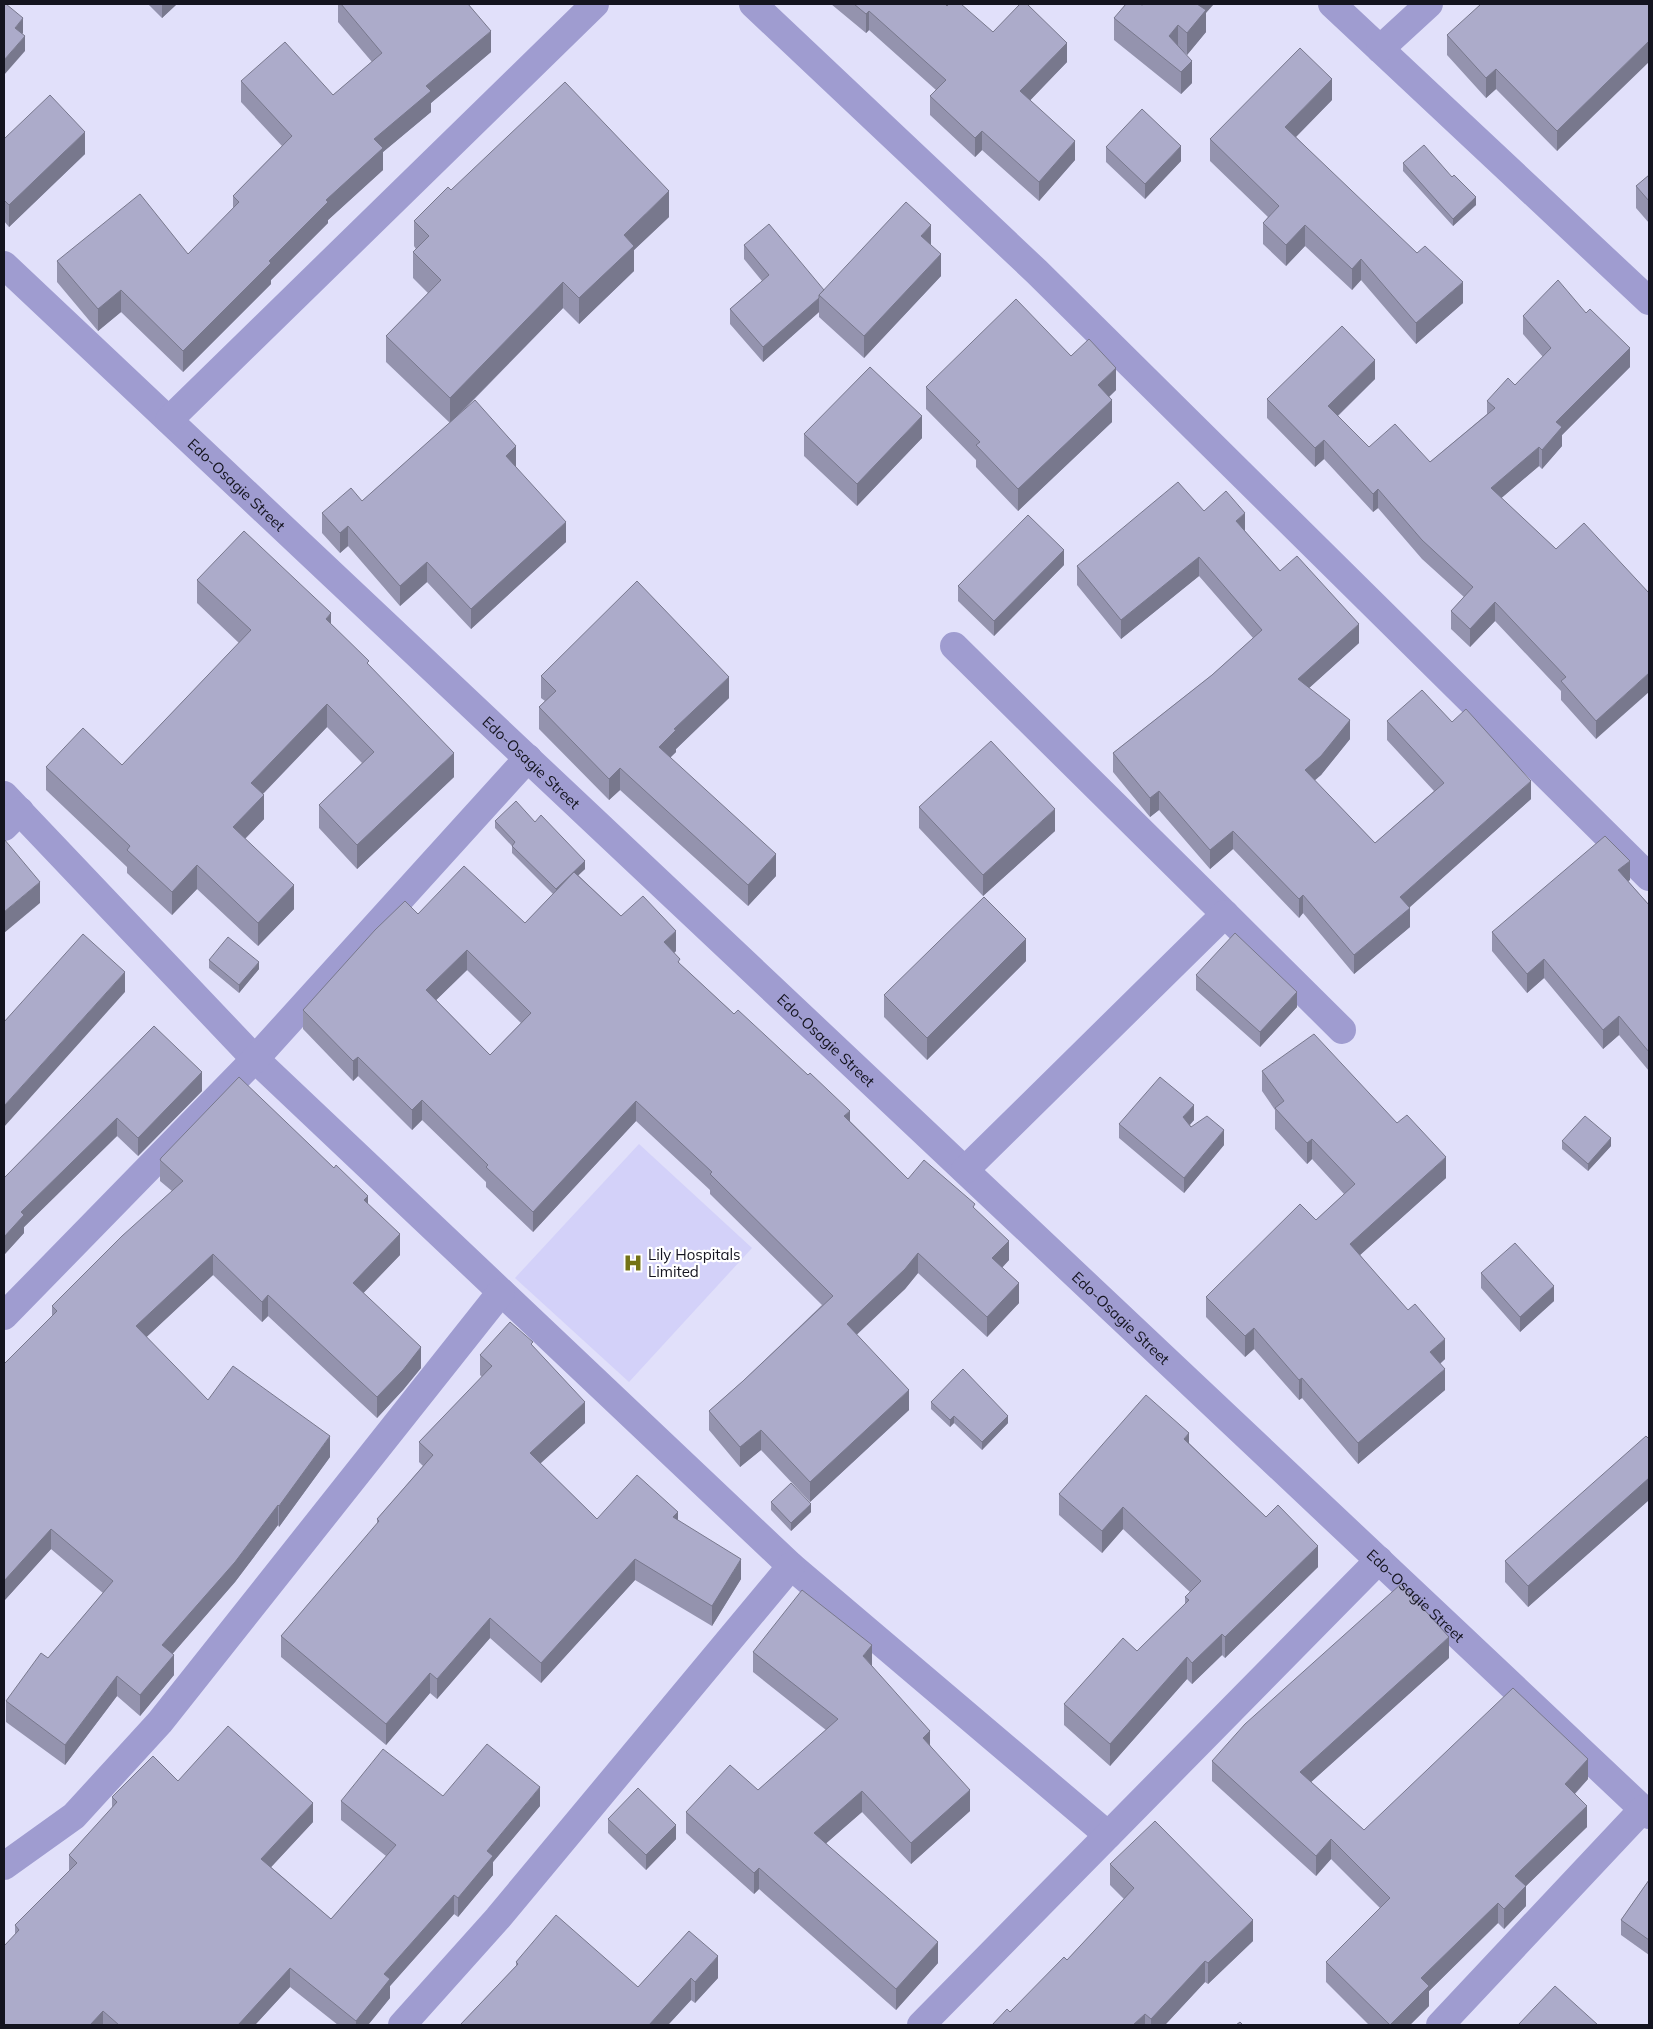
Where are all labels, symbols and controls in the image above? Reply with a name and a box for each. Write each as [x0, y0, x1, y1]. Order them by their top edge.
street label: Edo-Osagie Street [184, 434, 290, 535]
street label: Edo-Osagie Street [479, 712, 585, 813]
street label: Edo-Osagie Street [774, 989, 879, 1091]
place label: Lily Hospitals Limited [648, 1245, 741, 1281]
hospital icon: Lily Hospitals Limited [622, 1252, 644, 1274]
street label: Edo-Osagie Street [1068, 1267, 1174, 1368]
street label: Edo-Osagie Street [1363, 1545, 1469, 1646]

